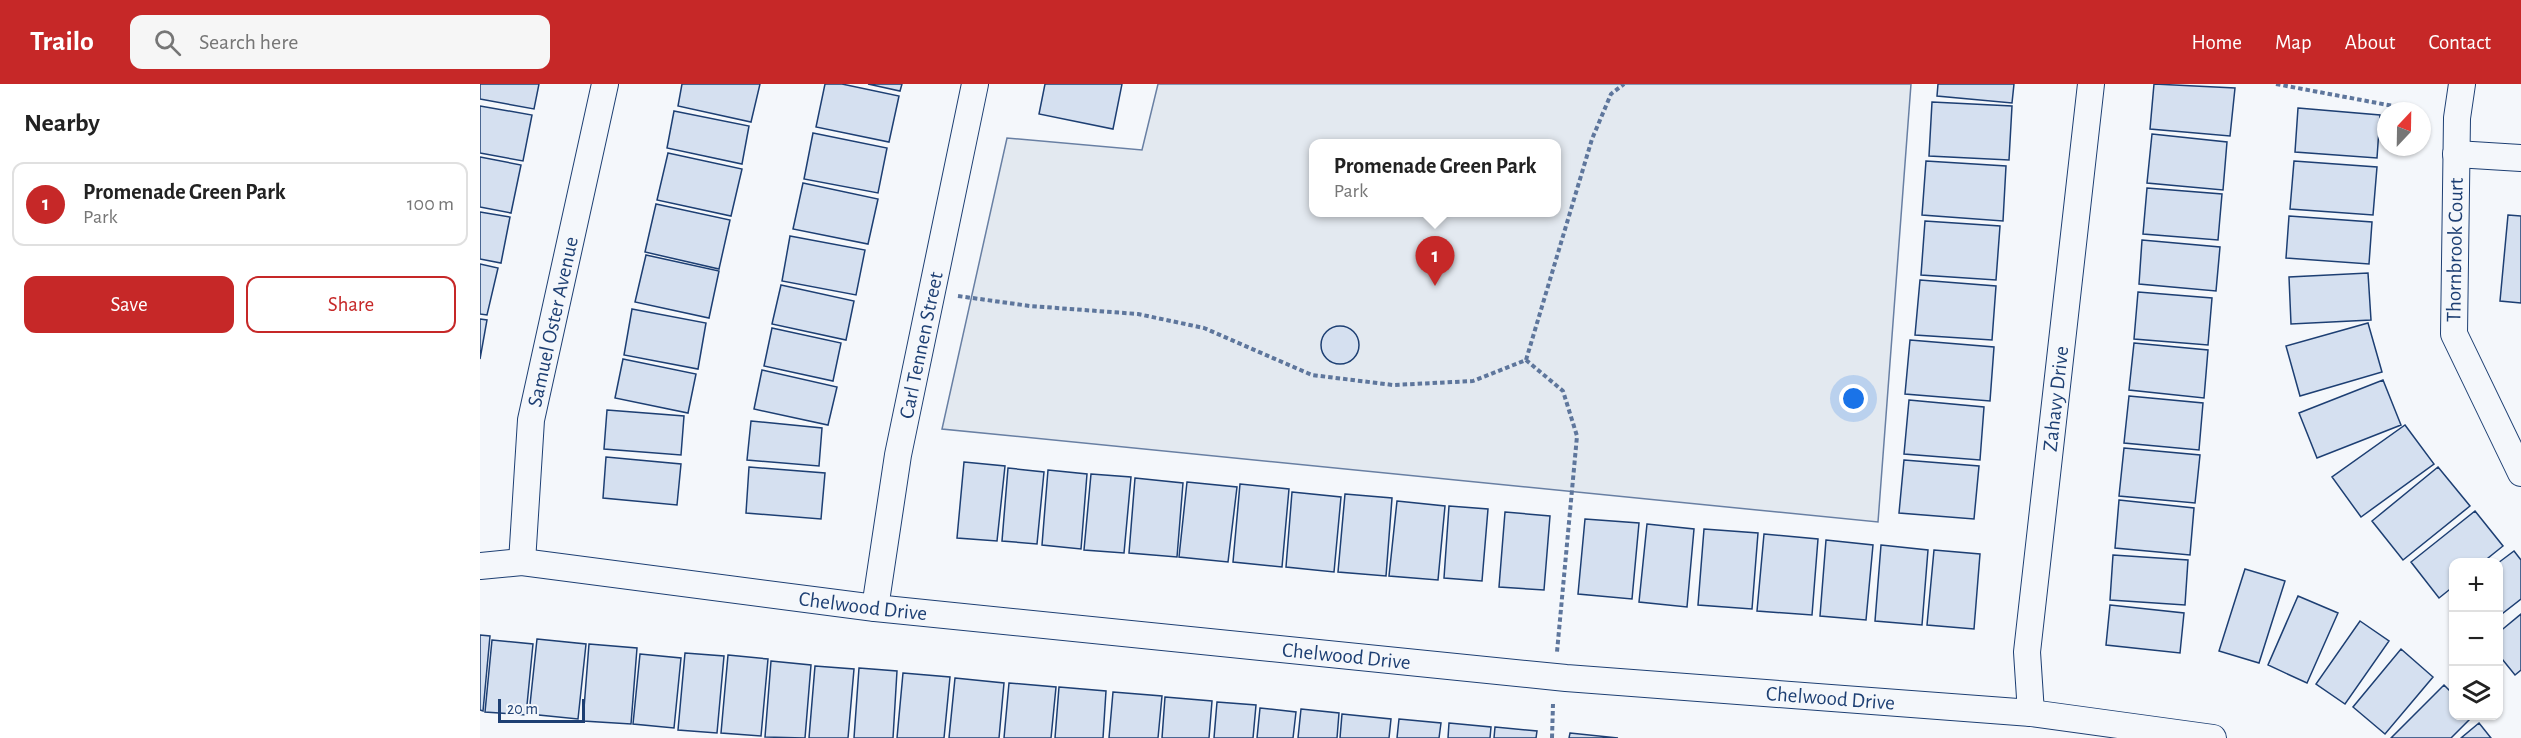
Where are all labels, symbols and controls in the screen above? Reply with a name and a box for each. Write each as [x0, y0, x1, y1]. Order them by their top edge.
search box [130, 15, 550, 69]
icon: search [151, 26, 184, 59]
text: Trailo [30, 28, 94, 56]
text: Search here [199, 31, 298, 53]
text: Home [2191, 32, 2242, 53]
text: Map [2275, 32, 2312, 53]
text: About [2345, 32, 2395, 53]
text: Contact [2428, 32, 2491, 53]
north arrow [2377, 102, 2431, 156]
text: Nearby [24, 110, 100, 136]
popup [1309, 139, 1561, 217]
text: Promenade Green Park [1334, 155, 1536, 177]
street label: Thornbrook Court [2443, 177, 2467, 322]
text: Promenade Green Park [83, 181, 286, 203]
text: Park [1334, 181, 1368, 201]
text: 1 [42, 194, 49, 214]
text: 100 m [407, 194, 454, 214]
text: Park [83, 207, 118, 227]
street label: Samuel Oster Avenue [524, 235, 582, 409]
pin: 1 [1416, 236, 1454, 286]
street label: Carl Tennen Street [895, 269, 946, 420]
button: Save [24, 276, 234, 333]
button: Share [246, 276, 456, 333]
street label: Zahavy Drive [2039, 345, 2072, 453]
your location [1839, 384, 1868, 413]
map controls [2449, 558, 2503, 720]
button: + [2449, 558, 2503, 612]
street label: Chelwood Drive [797, 588, 928, 624]
button: − [2449, 612, 2503, 666]
street label: Chelwood Drive [1281, 639, 1412, 673]
button: layers [2449, 666, 2503, 720]
street label: Chelwood Drive [1765, 683, 1896, 713]
scale bar [498, 696, 585, 724]
text: 20 m [507, 701, 538, 717]

